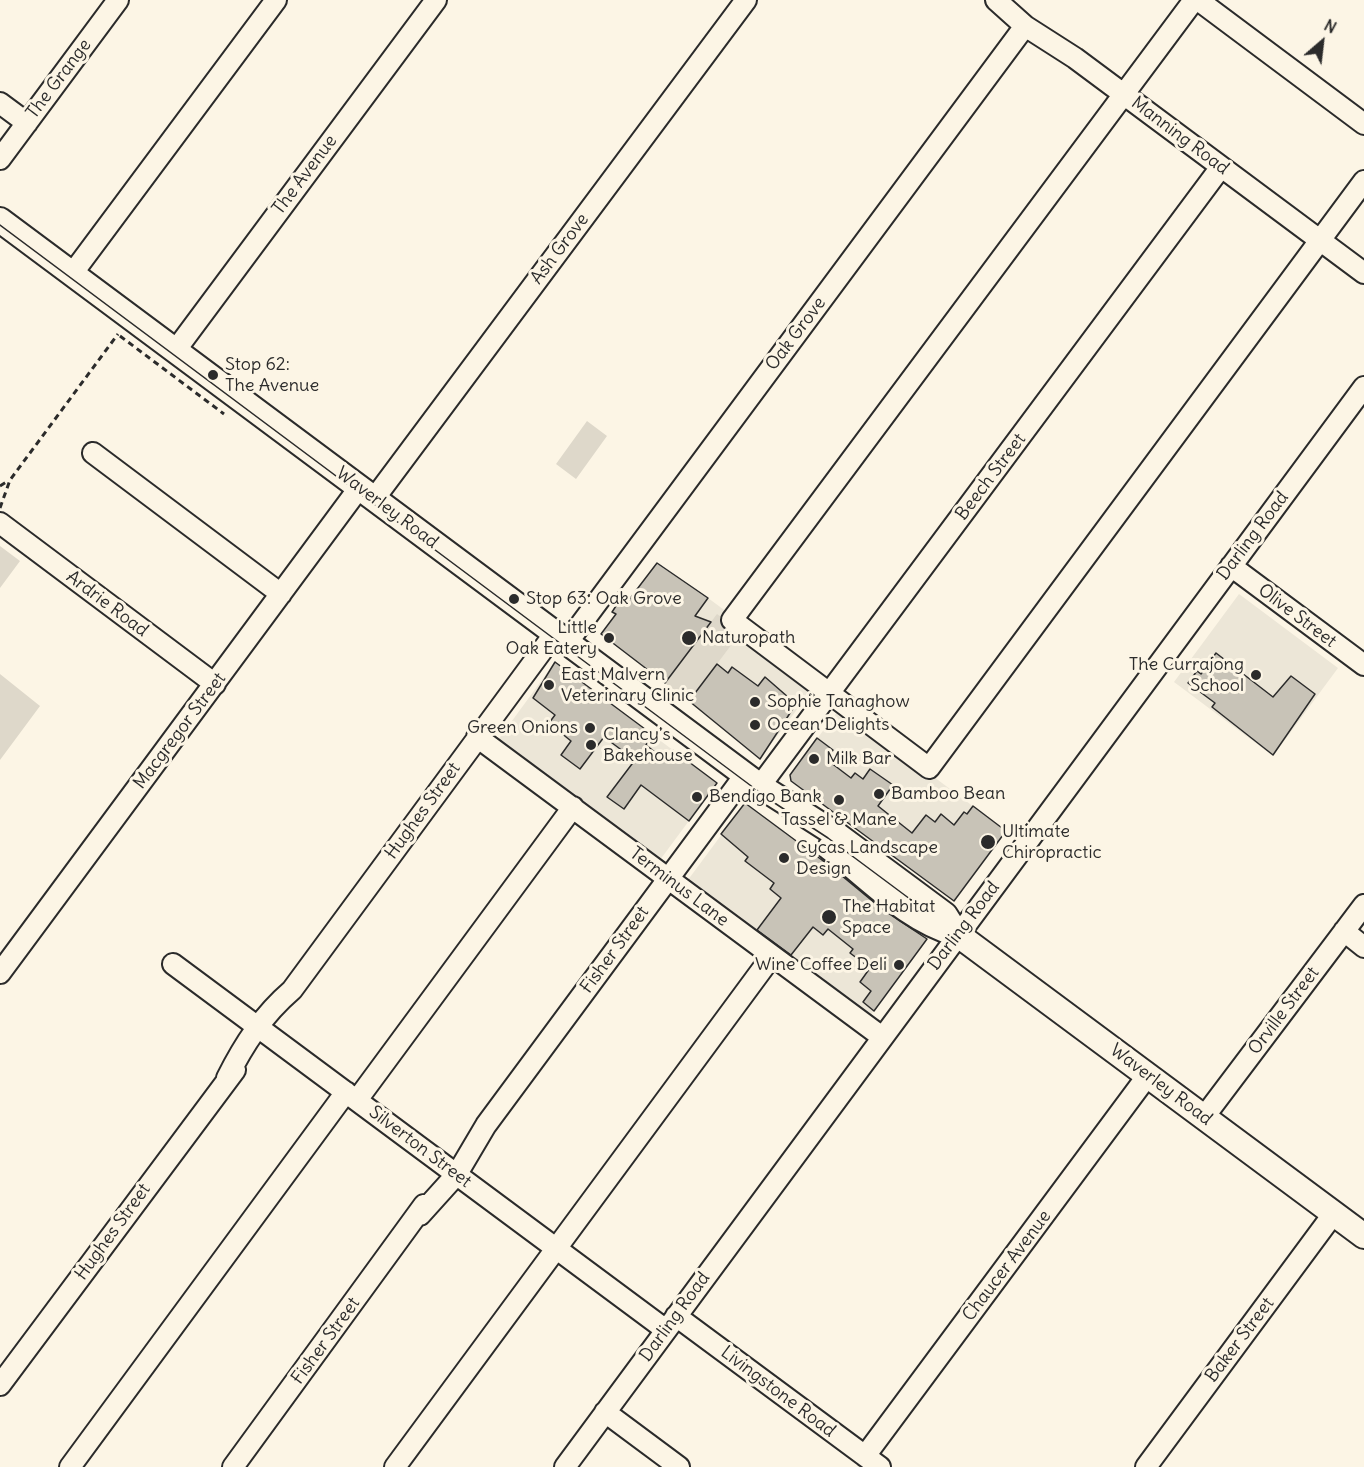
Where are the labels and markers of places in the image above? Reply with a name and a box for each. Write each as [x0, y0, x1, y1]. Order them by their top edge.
place label: Stop 62: The Avenue [225, 354, 319, 397]
marker: Stop 62: The Avenue [206, 368, 220, 382]
place label: Stop 63: Oak Grove [526, 588, 682, 610]
marker: Stop 63: Oak Grove [507, 592, 521, 606]
place label: Little Oak Eatery [506, 617, 597, 660]
place label: Naturopath [702, 627, 795, 649]
marker: Naturopath [680, 629, 698, 647]
marker: Little Oak Eatery [602, 631, 616, 645]
place label: The Currajong School [1129, 654, 1244, 696]
place label: East Malvern Veterinary Clinic [561, 664, 694, 706]
marker: The Currajong School [1249, 668, 1263, 682]
marker: East Malvern Veterinary Clinic [542, 678, 556, 692]
place label: Sophie Tanaghow [767, 691, 910, 713]
marker: Sophie Tanaghow [748, 695, 762, 709]
place label: Ocean Delights [767, 714, 890, 736]
place label: Green Onions [467, 717, 578, 739]
marker: Ocean Delights [748, 718, 762, 732]
marker: Green Onions [583, 721, 597, 735]
place label: Clancy's Bakehouse [603, 724, 693, 766]
marker: Clancy's Bakehouse [584, 738, 598, 752]
place label: Milk Bar [826, 748, 891, 770]
marker: Milk Bar [807, 752, 821, 766]
place label: Bamboo Bean [891, 783, 1005, 805]
place label: Bendigo Bank [709, 786, 822, 808]
marker: Bamboo Bean [872, 787, 886, 801]
marker: Bendigo Bank [690, 790, 704, 804]
marker: Tassel & Mane [832, 793, 846, 807]
place label: Tassel & Mane [781, 809, 897, 831]
place label: Ultimate Chiropractic [1002, 821, 1102, 864]
marker: Ultimate Chiropractic [979, 833, 997, 851]
place label: Cycas Landscape Design [796, 837, 938, 880]
marker: Cycas Landscape Design [777, 851, 791, 865]
place label: The Habitat Space [842, 896, 935, 938]
marker: The Habitat Space [820, 908, 838, 926]
place label: Wine Coffee Deli [755, 954, 887, 976]
marker: Wine Coffee Deli [892, 958, 906, 972]

